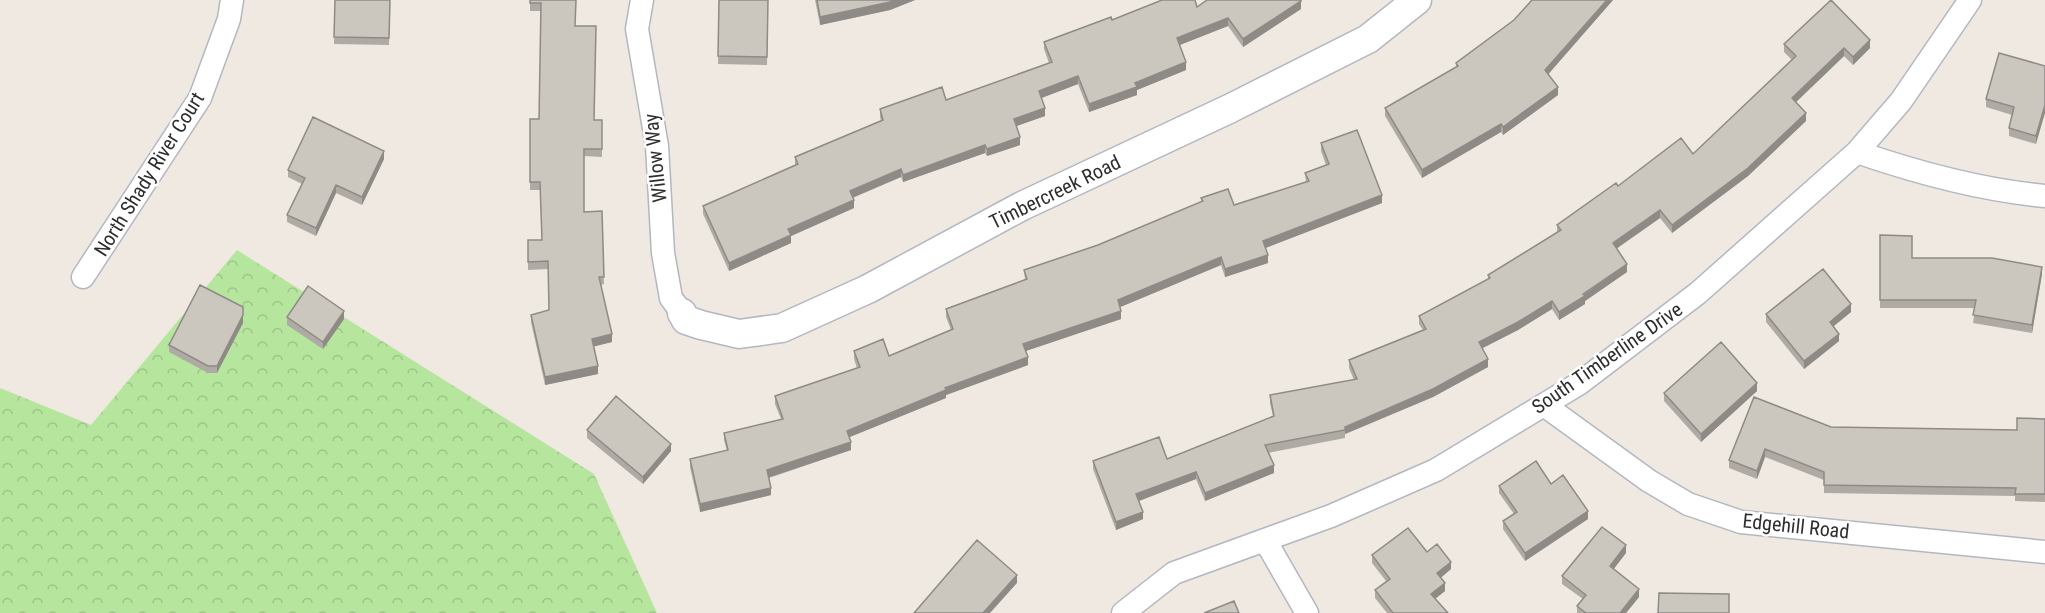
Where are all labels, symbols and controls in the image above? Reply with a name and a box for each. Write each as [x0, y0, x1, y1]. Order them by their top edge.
street label: North Shady River Court [89, 87, 209, 260]
street label: Willow Way [638, 112, 672, 204]
street label: Timbercreek Road [986, 150, 1124, 234]
street label: South Timberline Drive [1527, 297, 1687, 419]
street label: Edgehill Road [1741, 508, 1851, 544]

